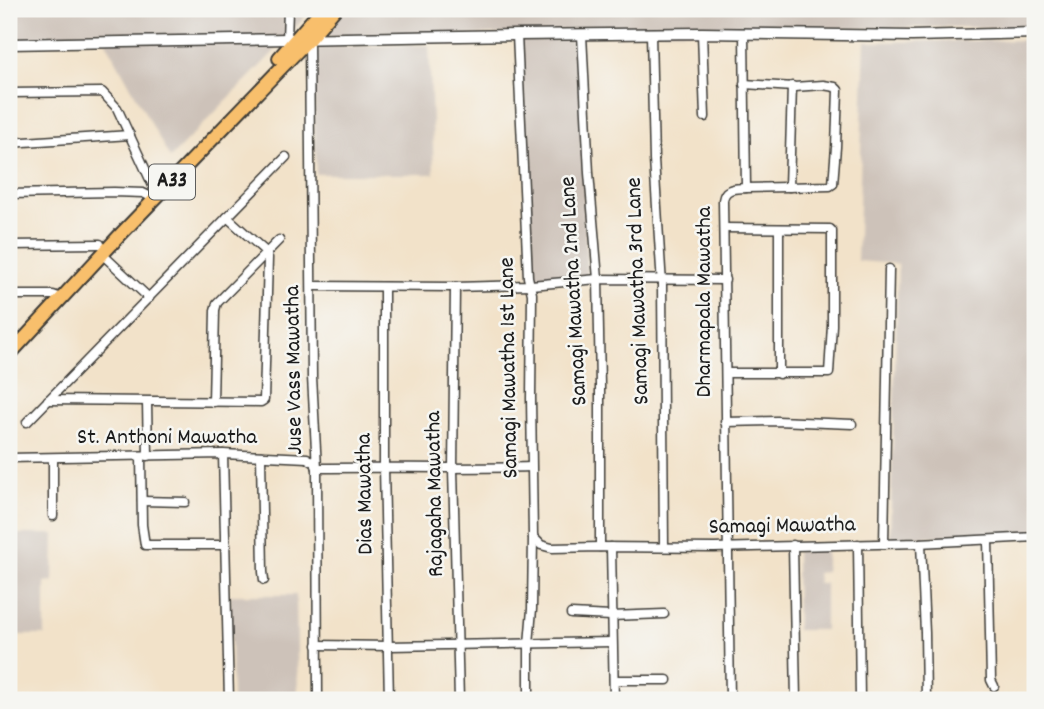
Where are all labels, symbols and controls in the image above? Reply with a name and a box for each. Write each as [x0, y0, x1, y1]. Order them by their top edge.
road number: A33 [149, 164, 195, 200]
street label: Samagi Mawatha 2nd Lane [553, 175, 597, 407]
street label: Samagi Mawatha 3rd Lane [619, 177, 659, 405]
street label: Dharmapala Mawatha [689, 205, 722, 397]
street label: Samagi Mawatha 1st Lane [492, 257, 528, 479]
street label: Juse Vass Mawatha [277, 284, 313, 455]
street label: Rajagaha Mawatha [418, 410, 454, 577]
street label: St. Anthoni Mawatha [77, 422, 258, 455]
street label: Dias Mawatha [348, 432, 384, 555]
street label: Samagi Mawatha [708, 509, 857, 545]

